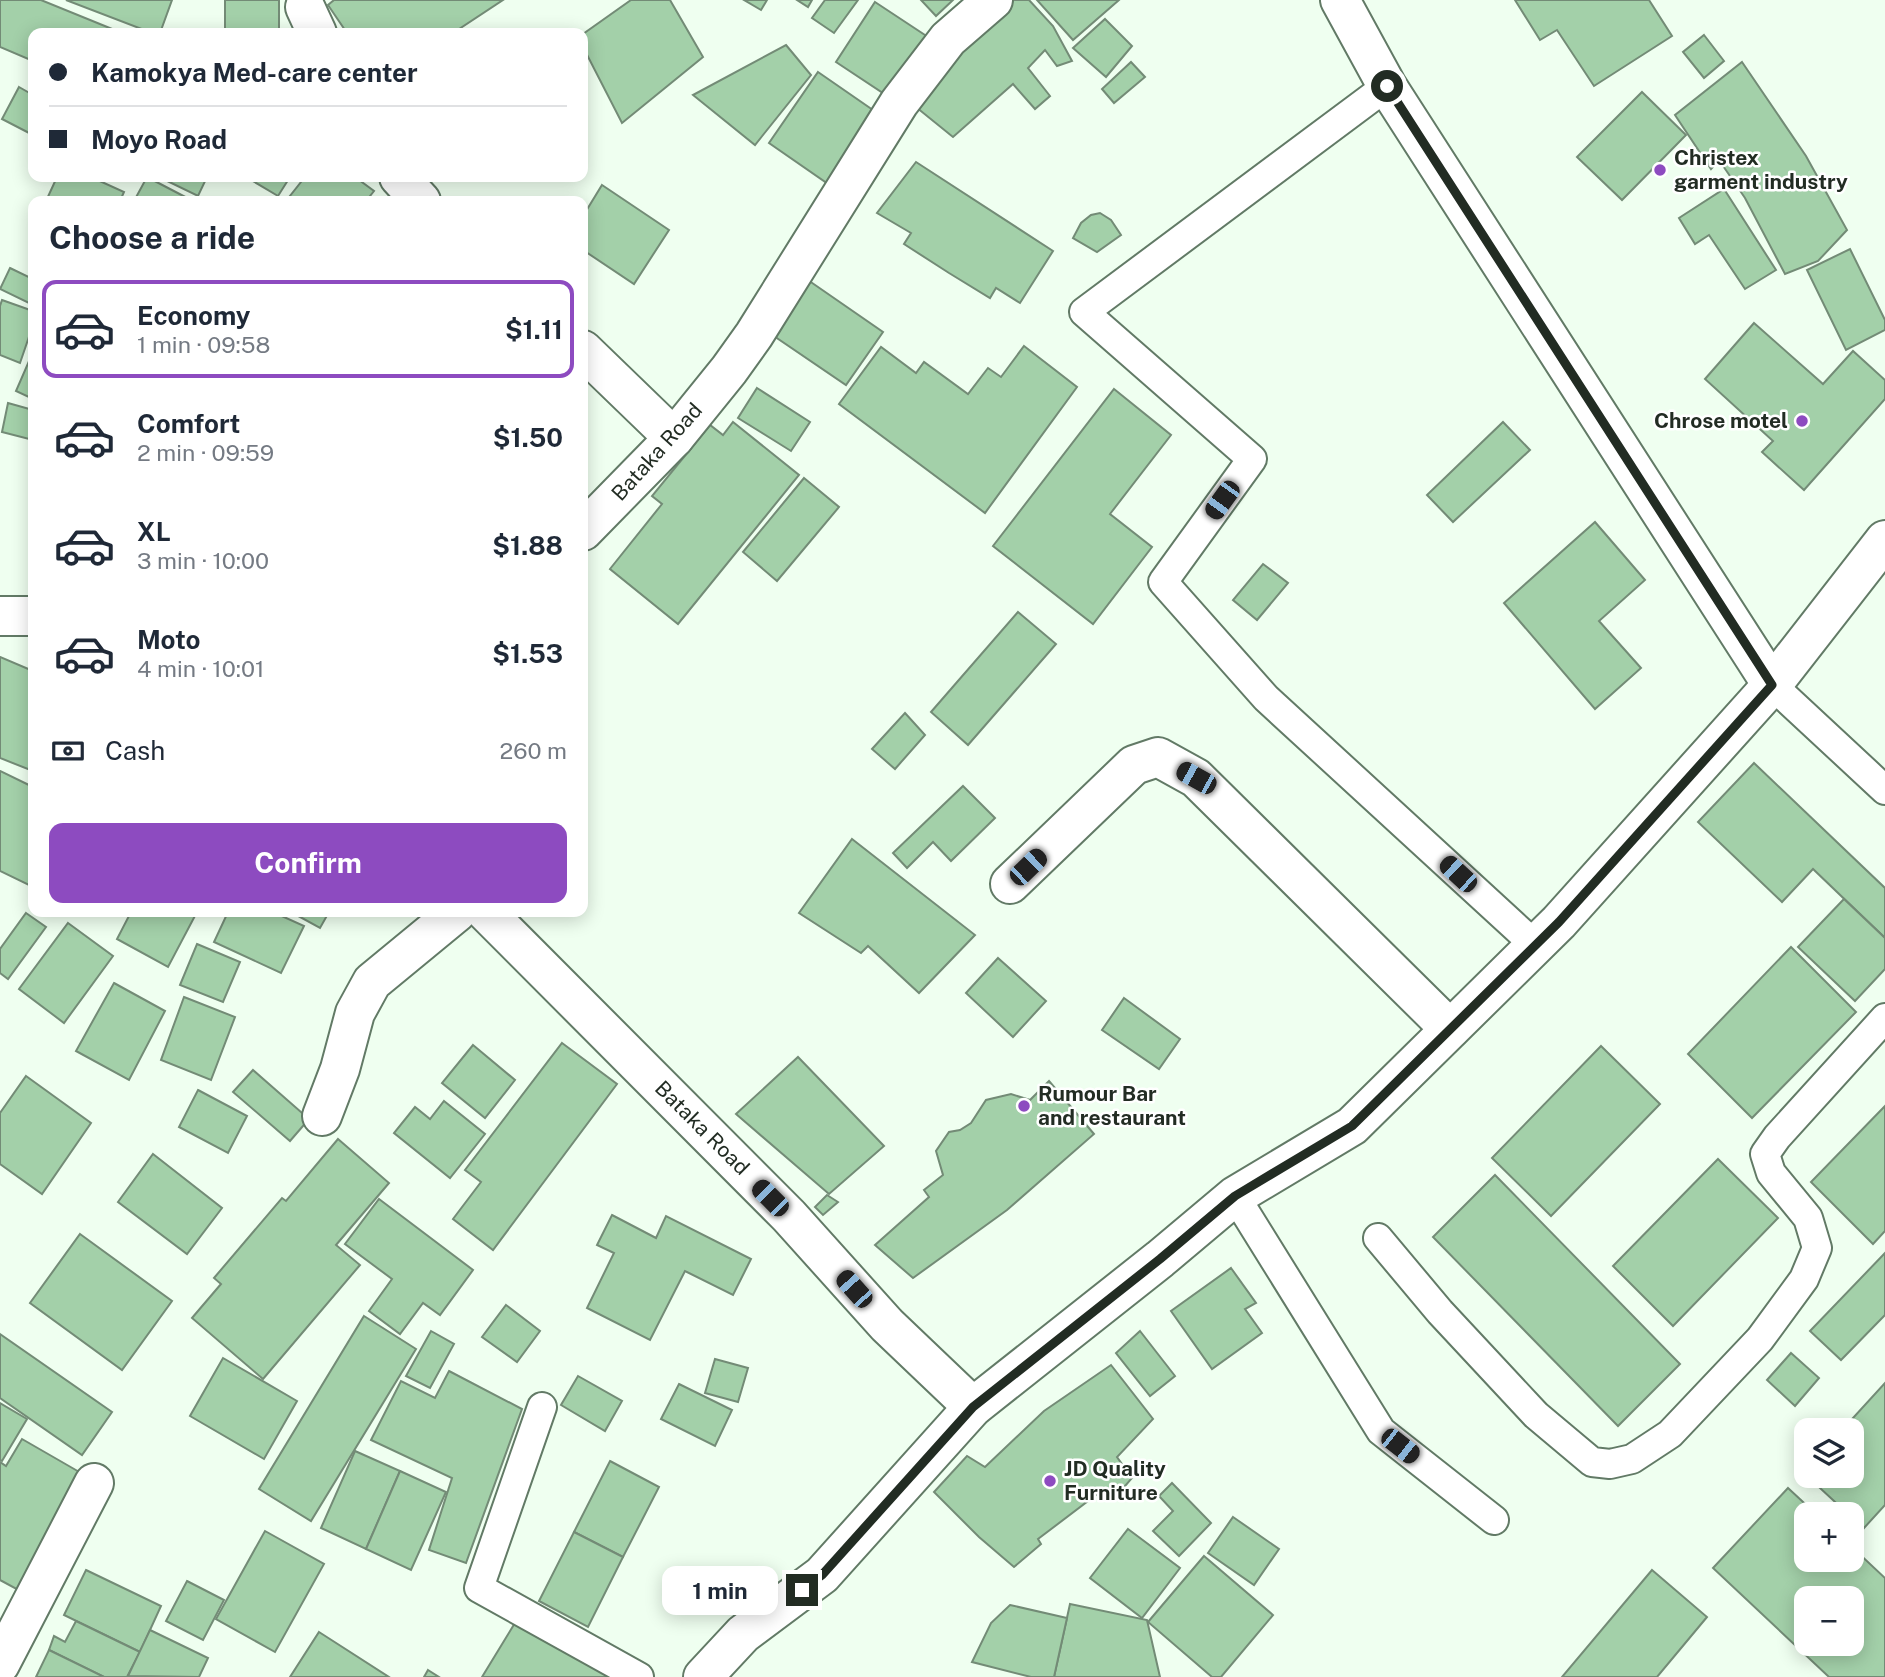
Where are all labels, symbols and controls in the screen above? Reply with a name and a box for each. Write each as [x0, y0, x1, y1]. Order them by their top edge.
text: Kamokya Med-care center [91, 57, 418, 88]
route start [1371, 70, 1403, 102]
text: Moyo Road [91, 124, 227, 155]
place label: Christex garment industry [1674, 145, 1848, 194]
marker: Christex garment industry [1652, 162, 1668, 178]
text: Choose a ride [49, 219, 255, 256]
icon: car [53, 298, 116, 361]
text: Economy [137, 300, 250, 331]
text: $1.11 [505, 314, 563, 345]
text: 1 min · 09:58 [137, 331, 270, 358]
street label: Bataka Road [606, 398, 707, 506]
icon: car [53, 406, 116, 469]
text: Comfort [137, 408, 240, 439]
place label: Chrose motel [1654, 408, 1788, 433]
marker: Chrose motel [1794, 413, 1810, 429]
text: $1.50 [493, 422, 563, 453]
text: 2 min · 09:59 [137, 439, 274, 466]
car [1202, 477, 1243, 523]
icon: car [53, 514, 116, 577]
text: XL [137, 516, 171, 547]
text: $1.88 [492, 530, 563, 561]
text: 3 min · 10:00 [137, 547, 269, 574]
icon: car [53, 622, 116, 685]
text: Moto [137, 624, 200, 655]
text: $1.53 [492, 638, 563, 669]
text: 4 min · 10:01 [137, 655, 264, 682]
icon: cash [49, 732, 87, 770]
text: Cash [105, 735, 165, 766]
text: 260 m [500, 737, 567, 764]
car [1173, 759, 1220, 797]
button: Confirm [49, 823, 567, 903]
car [1006, 845, 1051, 889]
car [1436, 852, 1481, 896]
street label: Bataka Road [650, 1075, 755, 1180]
place label: Rumour Bar and restaurant [1038, 1081, 1186, 1130]
marker: Rumour Bar and restaurant [1016, 1098, 1032, 1114]
car [748, 1176, 793, 1220]
car [833, 1266, 876, 1312]
map controls [1794, 1418, 1864, 1656]
button: layers [1794, 1418, 1864, 1488]
car [1377, 1425, 1424, 1467]
place label: JD Quality Furniture [1064, 1456, 1166, 1505]
marker: JD Quality Furniture [1042, 1473, 1058, 1489]
button: + [1794, 1502, 1864, 1572]
callout: 1 min [662, 1566, 778, 1614]
route end [786, 1574, 818, 1606]
text: 1 min [692, 1577, 748, 1604]
button: − [1794, 1586, 1864, 1656]

